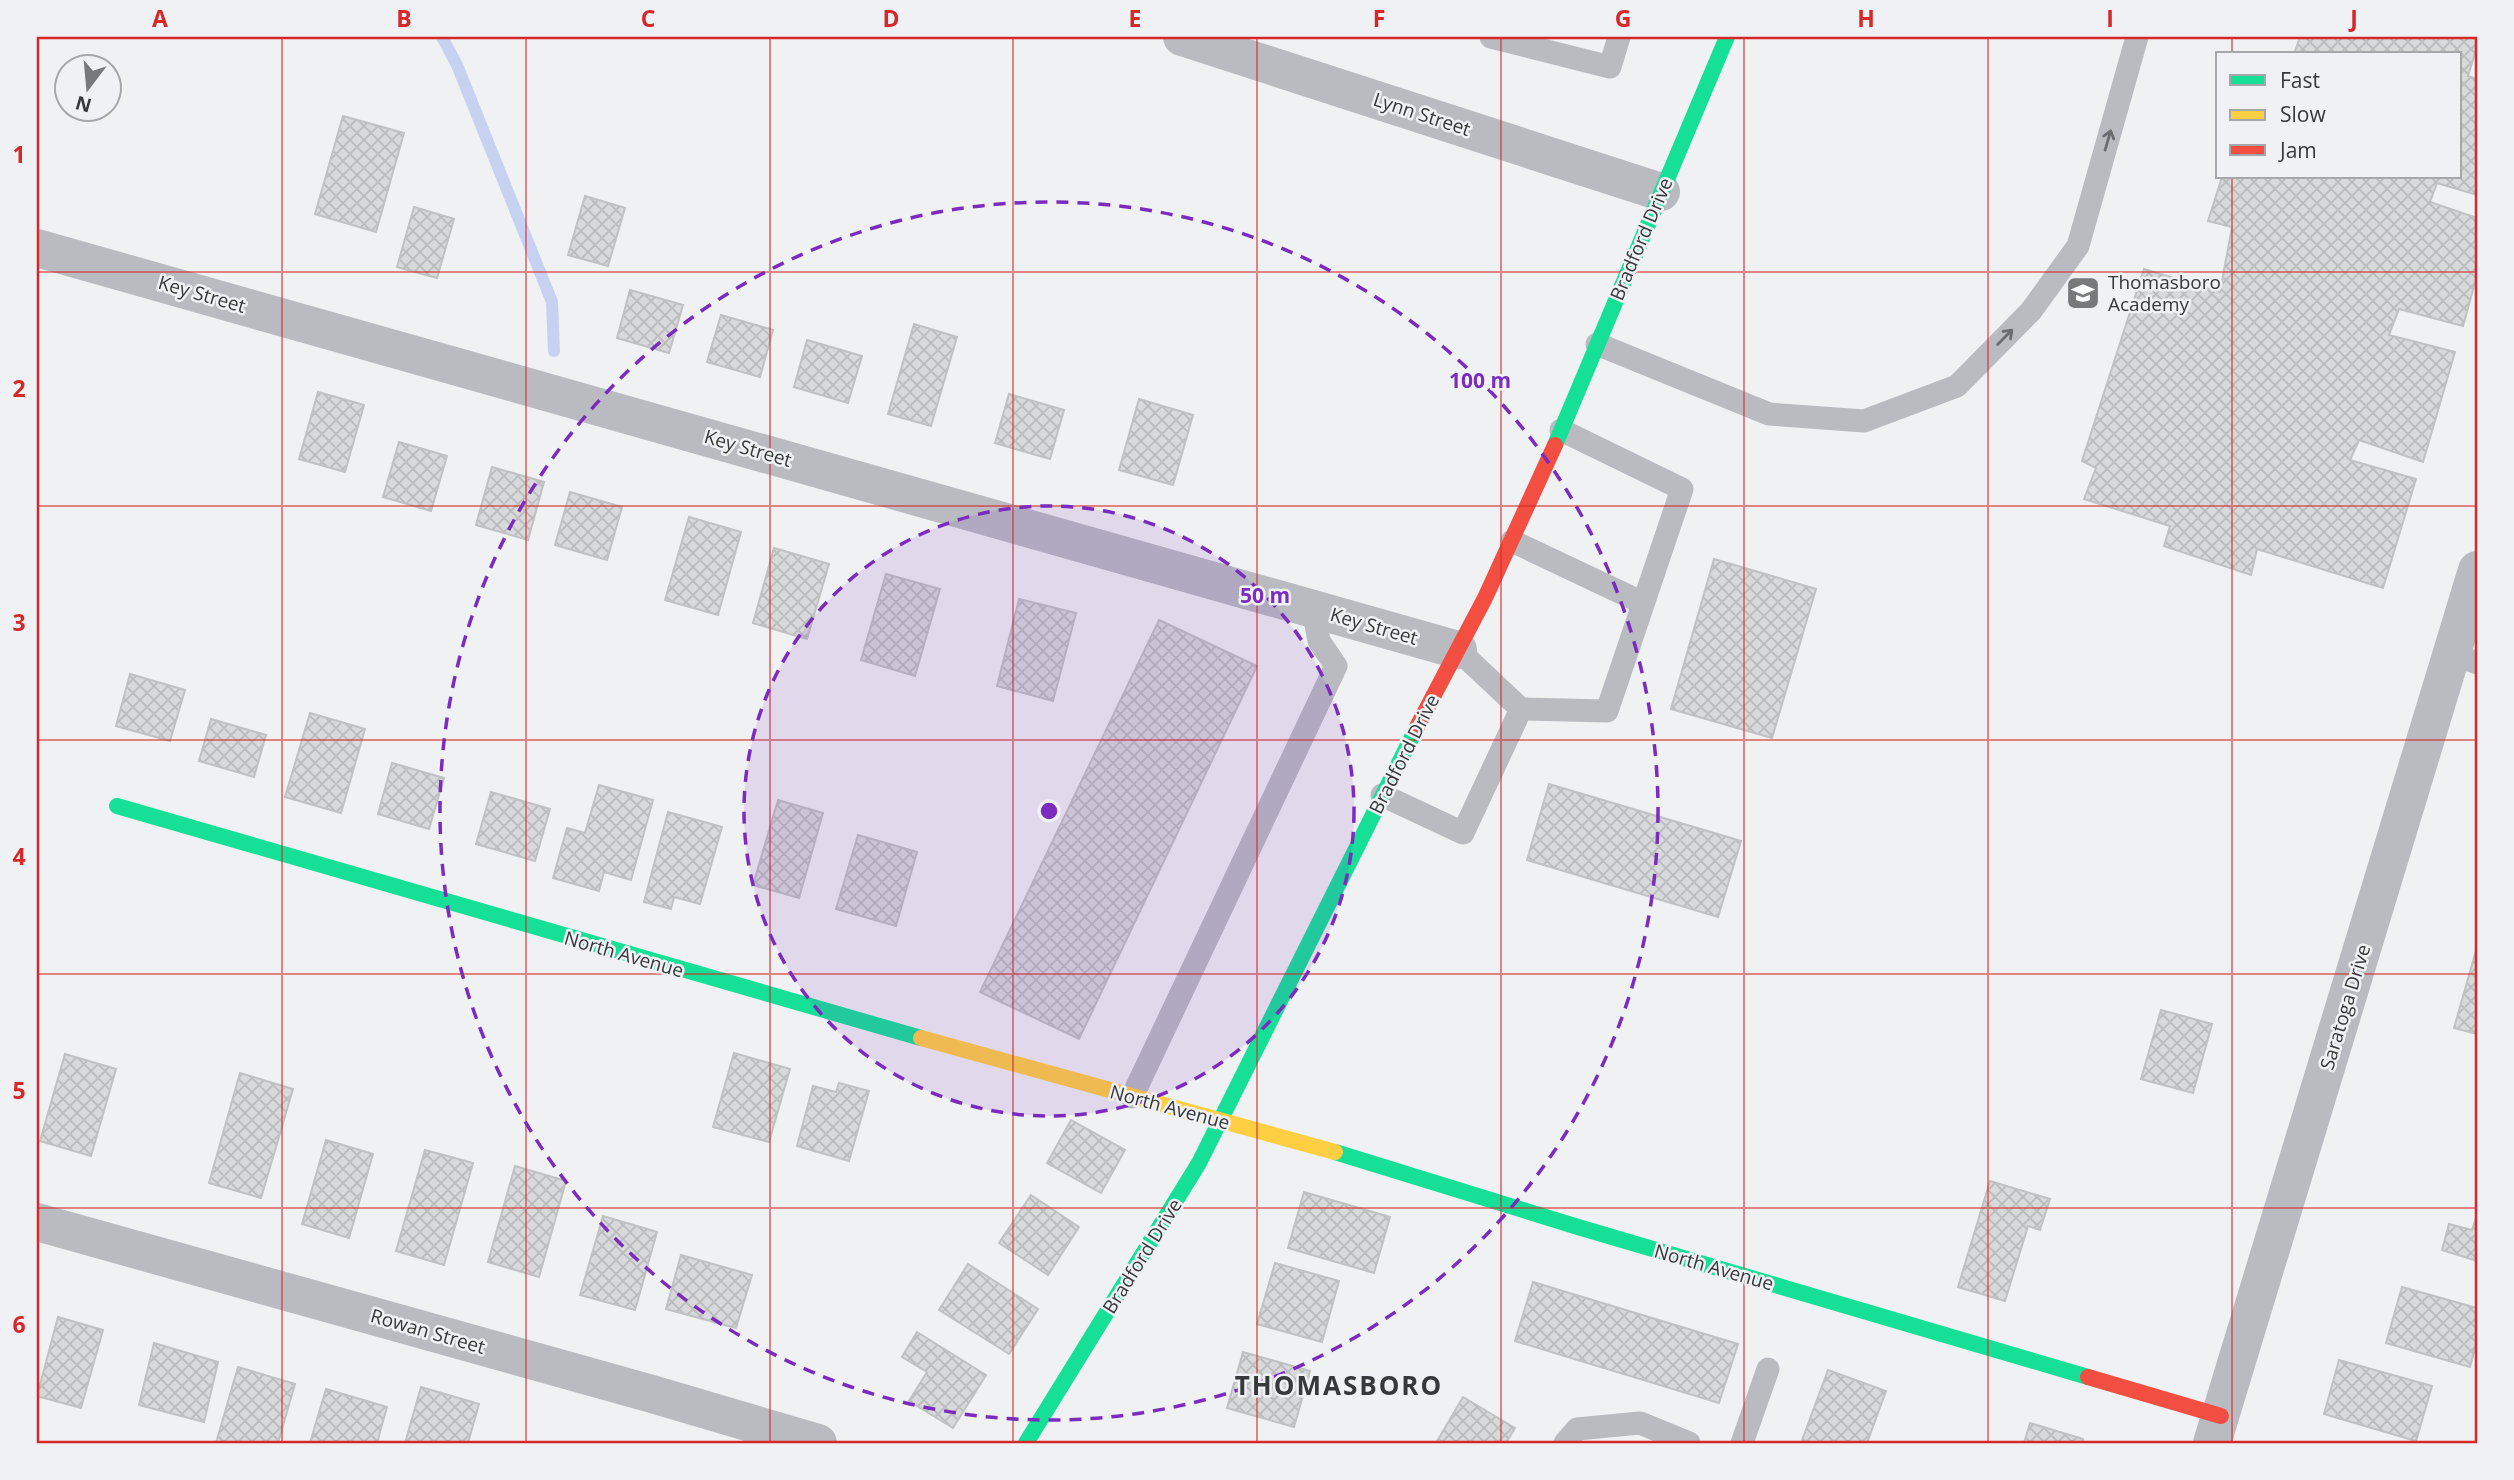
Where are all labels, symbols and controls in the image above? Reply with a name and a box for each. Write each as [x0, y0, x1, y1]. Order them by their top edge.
text: A [152, 2, 168, 34]
text: B [396, 2, 412, 34]
text: C [641, 2, 655, 34]
text: D [882, 2, 900, 34]
text: E [1129, 2, 1141, 34]
text: F [1373, 2, 1385, 34]
text: G [1615, 2, 1631, 34]
text: H [1857, 2, 1875, 34]
text: I [2106, 2, 2114, 34]
text: J [2348, 2, 2358, 34]
north arrow [52, 52, 122, 122]
legend [2216, 52, 2462, 178]
text: Fast [2280, 66, 2320, 94]
street label: Lynn Street [1370, 86, 1474, 142]
text: N [72, 90, 94, 119]
text: Slow [2280, 100, 2326, 128]
one-way arrow [2102, 129, 2115, 152]
text: Jam [2278, 136, 2317, 164]
text: 1 [12, 138, 26, 170]
street label: Bradford Drive [1603, 174, 1679, 304]
street label: Key Street [155, 269, 249, 319]
place label: Thomasboro Academy [2108, 269, 2221, 317]
school or university icon: Thomasboro Academy [2064, 274, 2102, 312]
one-way arrow [1996, 329, 2013, 346]
text: 100 m [1449, 366, 1511, 394]
text: 2 [12, 372, 26, 404]
street label: Key Street [701, 423, 795, 473]
text: 50 m [1240, 581, 1290, 609]
street label: Key Street [1327, 601, 1421, 651]
text: 3 [12, 606, 26, 638]
street label: Bradford Drive [1363, 690, 1445, 818]
centre of rings [1037, 799, 1061, 823]
text: 4 [12, 840, 26, 872]
street label: North Avenue [561, 925, 687, 983]
street label: Saratoga Drive [2314, 941, 2376, 1073]
text: 5 [12, 1074, 26, 1106]
street label: North Avenue [1107, 1079, 1233, 1135]
street label: Bradford Drive [1096, 1194, 1188, 1318]
street label: North Avenue [1651, 1238, 1777, 1296]
street label: Rowan Street [368, 1302, 489, 1360]
text: 6 [12, 1308, 26, 1340]
district label: THOMASBORO [1235, 1367, 1443, 1403]

